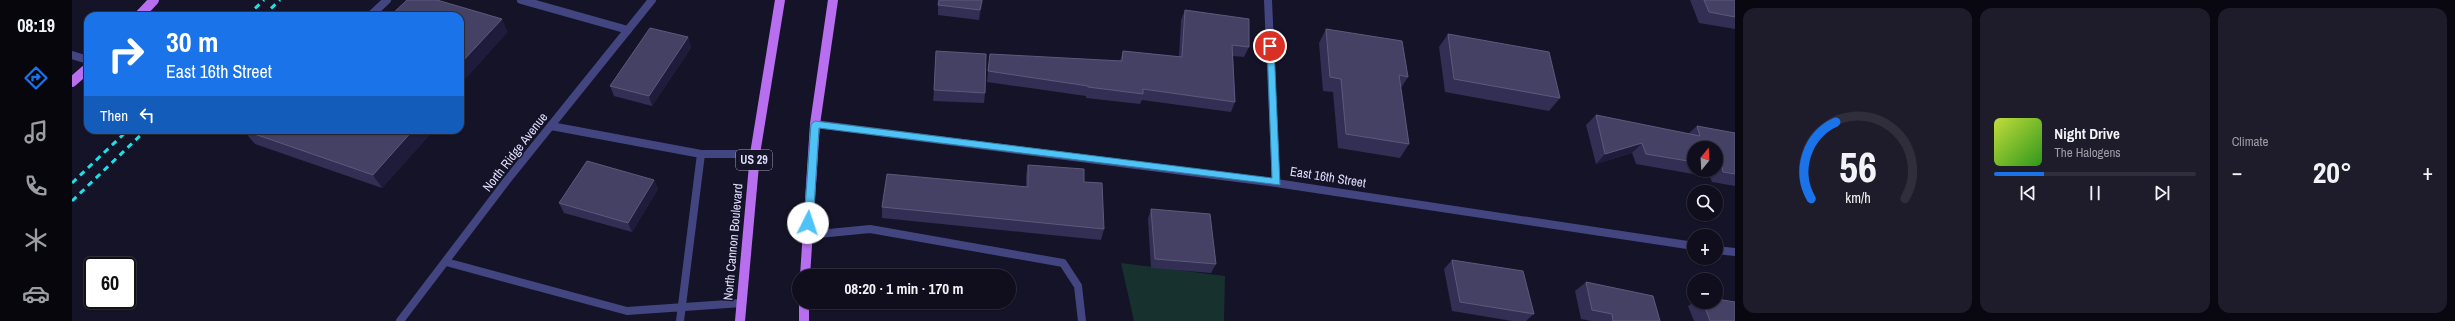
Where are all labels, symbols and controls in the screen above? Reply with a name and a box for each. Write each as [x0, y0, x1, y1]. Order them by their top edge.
text: 08:19 [17, 13, 55, 38]
text: 30 m [166, 23, 218, 61]
icon: right [100, 28, 152, 80]
pin [1253, 29, 1287, 63]
icon: arrive [1259, 35, 1281, 57]
text: East 16th Street [166, 59, 272, 84]
icon: directions [22, 64, 50, 92]
icon: left [136, 104, 158, 126]
text: Then [100, 105, 128, 126]
street label: North Ridge Avenue [479, 109, 551, 195]
icon: music [22, 118, 50, 146]
text: Night Drive [2054, 123, 2120, 144]
text: Climate [2232, 133, 2268, 150]
text: 56 [1839, 138, 1877, 194]
north arrow [1687, 141, 1723, 177]
map controls [1687, 141, 1723, 309]
text: The Halogens [2054, 144, 2121, 161]
road number: US 29 [736, 150, 772, 170]
text: 20° [2313, 152, 2352, 192]
text: − [2232, 157, 2242, 187]
text: + [2422, 157, 2433, 187]
street label: East 16th Street [1289, 163, 1367, 191]
icon: phone [22, 172, 50, 200]
icon: previous [2017, 182, 2039, 204]
icon: pause [2084, 182, 2106, 204]
icon: next [2151, 182, 2173, 204]
street label: North Cannon Boulevard [719, 183, 747, 301]
button: search [1687, 185, 1723, 221]
text: km/h [1845, 187, 1870, 206]
position arrow [787, 202, 829, 244]
icon: climate [22, 226, 50, 254]
button: + [1687, 229, 1723, 265]
speed limit sign: 60 [84, 257, 136, 309]
button: − [1687, 273, 1723, 309]
text: 08:20 · 1 min · 170 m [845, 278, 963, 299]
icon: car [22, 280, 50, 308]

